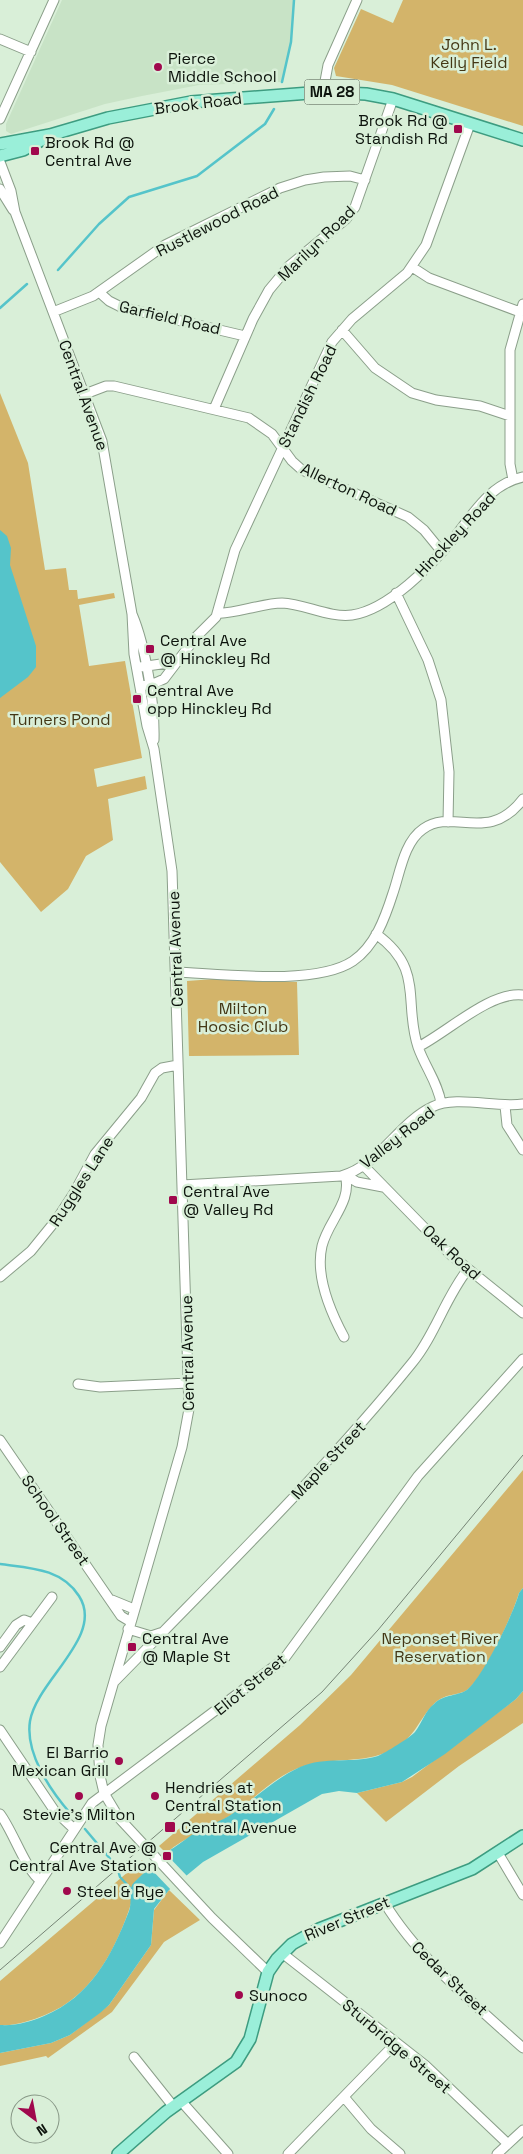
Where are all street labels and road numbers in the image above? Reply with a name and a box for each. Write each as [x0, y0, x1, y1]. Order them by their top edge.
road number: MA 28 [304, 80, 360, 104]
street label: Brook Road [153, 88, 243, 119]
street label: Rustlewood Road [152, 181, 282, 261]
street label: Marilyn Road [273, 201, 360, 286]
street label: Garfield Road [117, 296, 223, 339]
street label: Central Avenue [54, 337, 113, 453]
street label: Standish Road [273, 341, 341, 451]
street label: Allerton Road [297, 458, 400, 521]
street label: Hinckley Road [411, 487, 500, 581]
street label: Central Avenue [163, 891, 188, 1007]
street label: Valley Road [356, 1102, 439, 1173]
street label: Ruggles Lane [44, 1132, 118, 1230]
street label: Oak Road [418, 1220, 485, 1285]
street label: Central Avenue [176, 1295, 199, 1411]
street label: Maple Street [287, 1417, 370, 1504]
street label: School Street [17, 1471, 95, 1570]
street label: Eliot Street [210, 1649, 291, 1720]
street label: River Street [301, 1891, 393, 1946]
street label: Cedar Street [407, 1937, 492, 2020]
street label: Sturbridge Street [338, 1995, 456, 2098]

